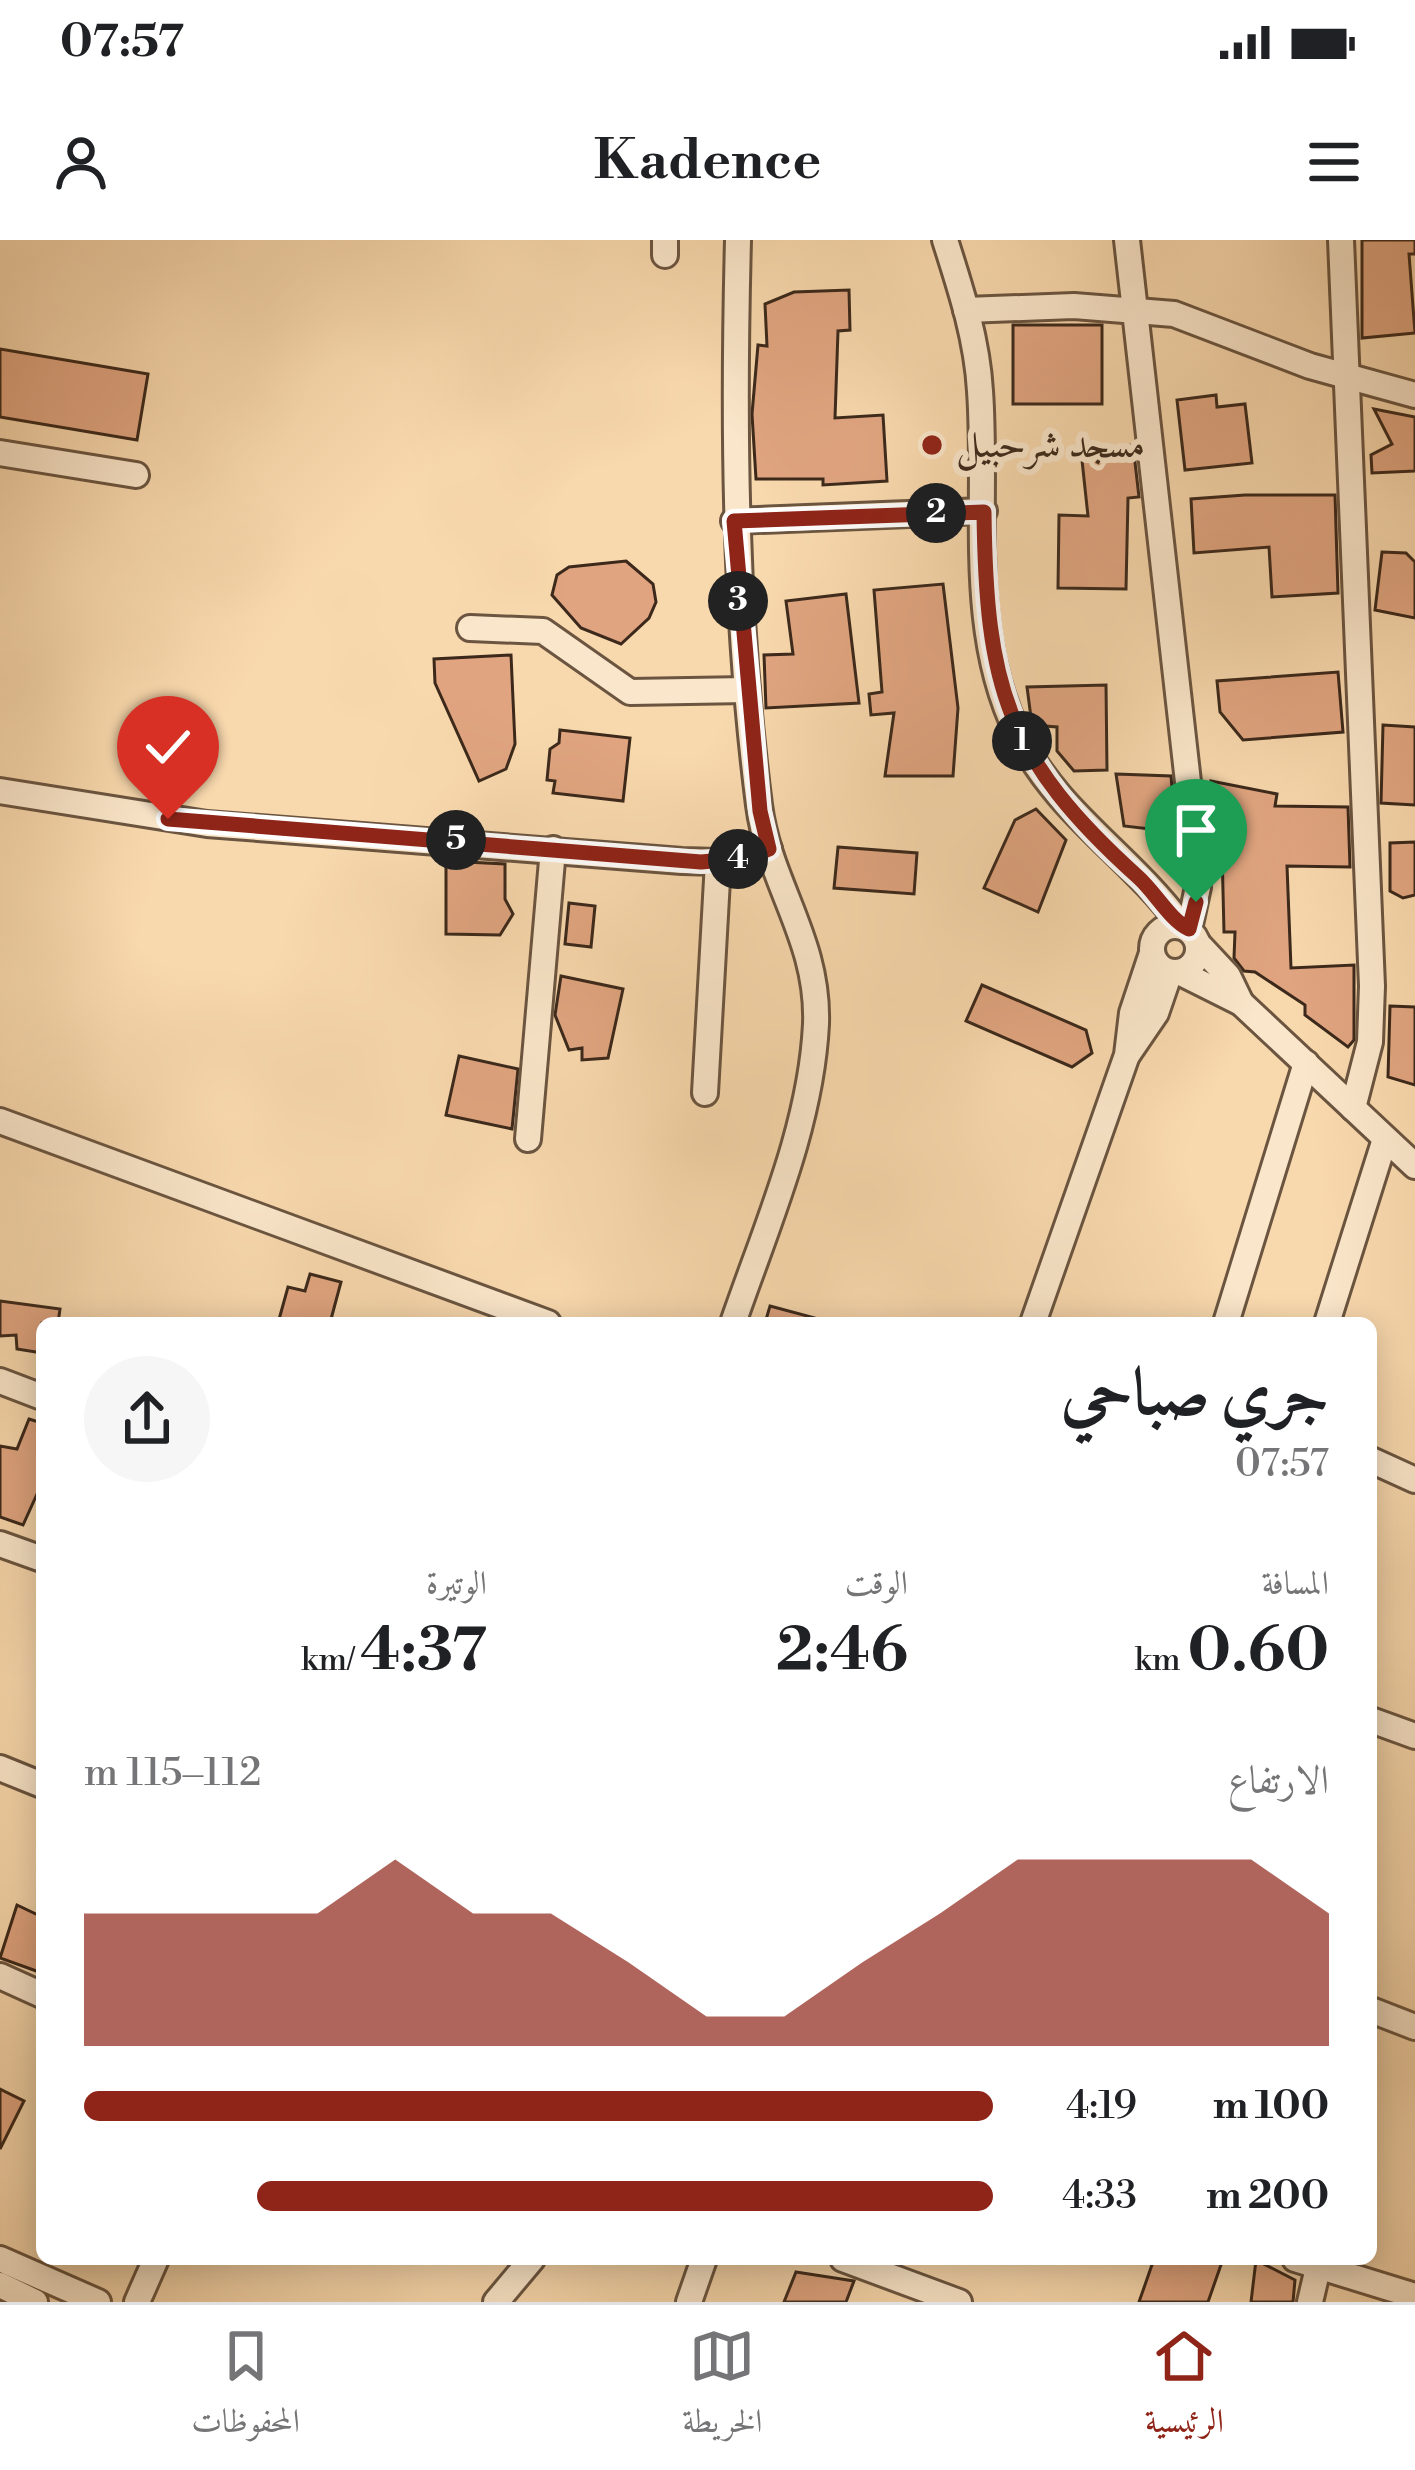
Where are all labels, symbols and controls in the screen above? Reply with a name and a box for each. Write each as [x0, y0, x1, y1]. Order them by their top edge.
text: 07:57 [60, 14, 184, 71]
text: Kadence [594, 128, 821, 196]
icon: person [48, 129, 114, 195]
icon: menu [1301, 129, 1367, 195]
place label: مسجد شرحبيل [956, 421, 1145, 471]
marker: مسجد شرحبيل [919, 432, 945, 458]
pin: 2 [906, 483, 966, 543]
text: 2 [926, 492, 946, 533]
pin: 3 [708, 571, 768, 631]
text: 3 [728, 580, 748, 621]
pin [117, 696, 219, 819]
pin: 1 [992, 711, 1052, 771]
icon: check [135, 714, 201, 780]
text: 1 [1014, 720, 1030, 761]
pin [1145, 779, 1247, 902]
icon: arrive [1163, 797, 1229, 863]
pin: 5 [426, 810, 486, 870]
text: 5 [446, 819, 466, 860]
pin: 4 [708, 829, 768, 889]
text: 4 [727, 838, 749, 879]
text: جري صباحي [1061, 1353, 1329, 1436]
button: share [84, 1356, 210, 1482]
text: 07:57 [1235, 1440, 1329, 1489]
text: الوتيرة [426, 1564, 487, 1605]
text: الوقت [845, 1564, 908, 1605]
text: المسافة [1262, 1564, 1329, 1605]
text: 4:37 [360, 1615, 487, 1690]
text: 2:46 [776, 1615, 908, 1690]
text: 0.60 [1188, 1615, 1329, 1690]
text: /km [301, 1640, 360, 1681]
text: km [1135, 1640, 1188, 1681]
text: 112–115 m [84, 1749, 261, 1798]
text: الارتفاع [1228, 1757, 1329, 1806]
text: 4:19 [1066, 2082, 1137, 2131]
text: 100 m [1213, 2082, 1329, 2131]
text: 4:33 [1062, 2172, 1137, 2221]
text: 200 m [1206, 2172, 1329, 2221]
tab: المحفوظات [191, 2323, 300, 2453]
tab: الخريطة [682, 2323, 762, 2453]
tab: الرئيسية [1145, 2323, 1224, 2453]

